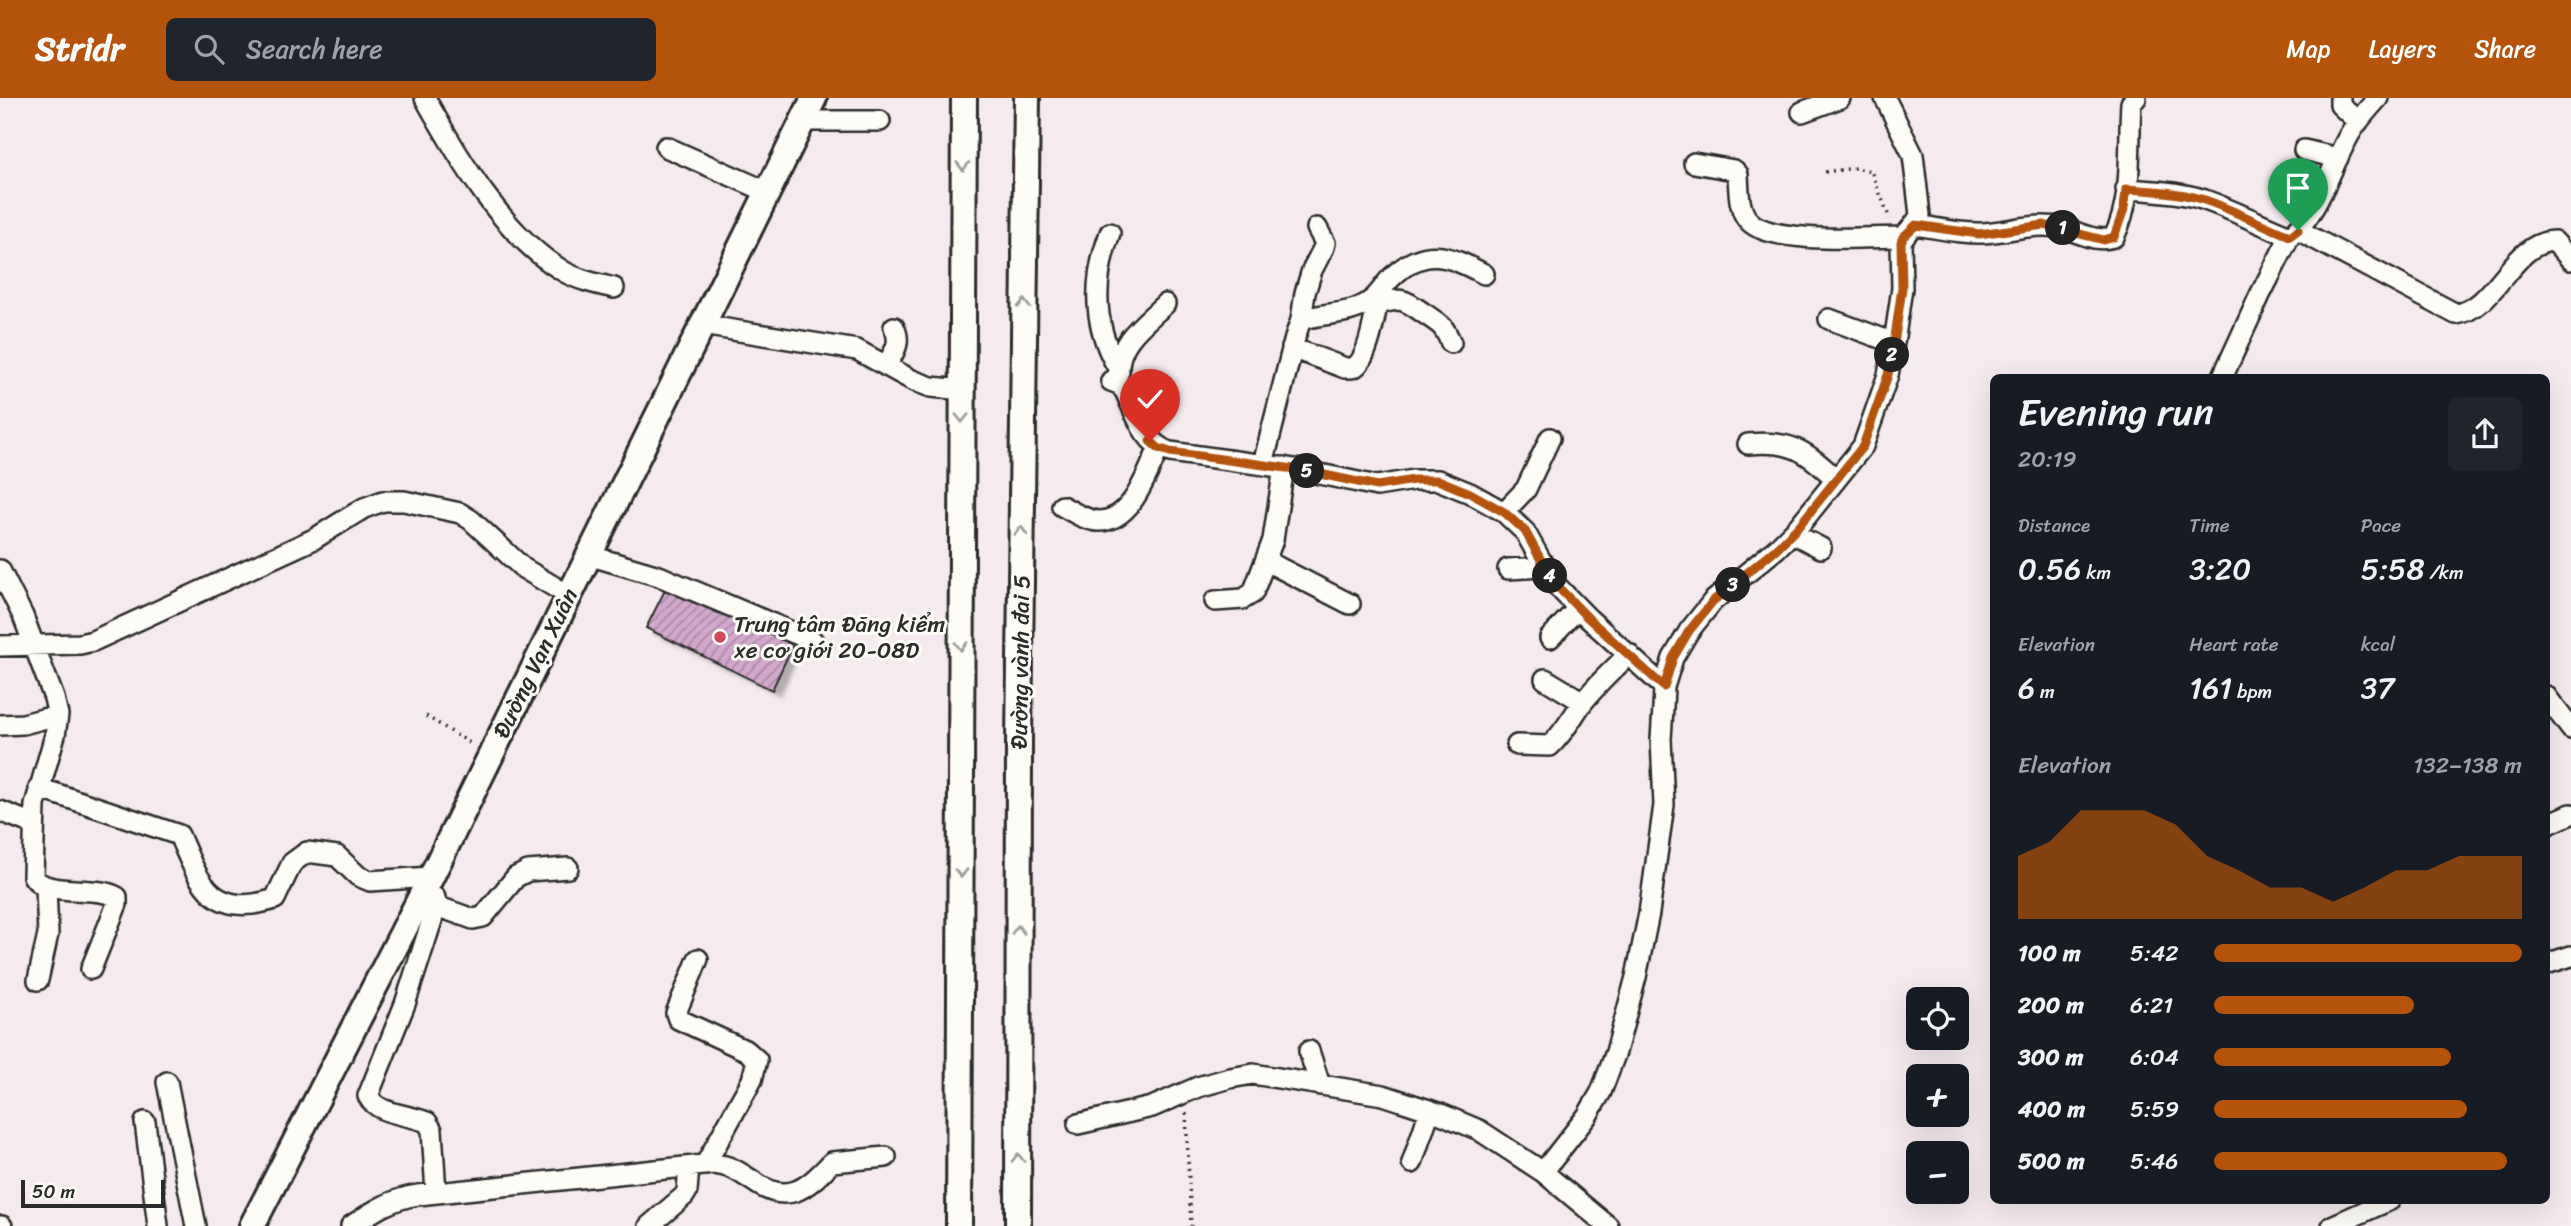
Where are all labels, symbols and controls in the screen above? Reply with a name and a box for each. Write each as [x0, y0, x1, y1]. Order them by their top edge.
search box [166, 18, 656, 81]
text: Stridr [35, 20, 124, 78]
text: Search here [246, 26, 383, 72]
text: Map [2286, 28, 2331, 70]
text: Layers [2369, 28, 2436, 70]
text: Share [2474, 28, 2536, 70]
icon: search [190, 30, 228, 68]
pin [2268, 158, 2328, 230]
one-way arrow [955, 161, 971, 172]
icon: arrive [2279, 169, 2317, 207]
pin: 1 [2046, 211, 2080, 246]
text: 1 [2058, 211, 2067, 244]
one-way arrow [1016, 298, 1032, 309]
pin: 2 [1874, 338, 1910, 372]
text: 2 [1886, 338, 1897, 371]
pin [1120, 369, 1180, 441]
text: Evening run [2018, 379, 2214, 446]
icon: check [1131, 380, 1169, 418]
button: share [2448, 397, 2522, 471]
one-way arrow [954, 413, 970, 424]
text: 20:19 [2018, 439, 2077, 480]
pin: 5 [1290, 454, 1324, 488]
text: 5 [1301, 454, 1312, 487]
text: Distance [2018, 509, 2090, 542]
text: Time [2189, 509, 2230, 542]
text: Pace [2361, 509, 2401, 542]
one-way arrow [1013, 526, 1029, 536]
text: 0.56 [2018, 542, 2081, 596]
text: 3:20 [2189, 542, 2251, 596]
text: 5:58 [2361, 542, 2424, 596]
text: km [2081, 556, 2111, 589]
text: /km [2424, 556, 2464, 589]
pin: 4 [1532, 559, 1568, 594]
text: 4 [1544, 559, 1555, 592]
pin: 3 [1716, 568, 1750, 602]
text: 3 [1727, 568, 1738, 601]
street label: Đường vành đai 5 [998, 574, 1043, 750]
street label: Đường Vạn Xuân [481, 581, 590, 746]
place label: Trung tâm Đăng kiểm xe cơ giới 20-08D [734, 604, 945, 671]
text: Elevation [2018, 628, 2095, 661]
text: Heart rate [2189, 628, 2279, 661]
text: kcal [2361, 628, 2395, 661]
marker: Trung tâm Đăng kiểm xe cơ giới 20-08D [712, 629, 728, 645]
one-way arrow [953, 641, 969, 651]
text: 6 [2018, 661, 2035, 715]
text: 161 [2189, 661, 2232, 715]
text: 37 [2361, 661, 2394, 715]
text: m [2035, 675, 2055, 708]
text: bpm [2232, 675, 2272, 708]
text: Elevation [2018, 745, 2111, 786]
text: 132–138 m [2413, 745, 2522, 786]
one-way arrow [953, 868, 968, 879]
one-way arrow [1010, 925, 1026, 935]
text: 100 m [2018, 933, 2081, 974]
text: 5:42 [2130, 933, 2179, 974]
text: 200 m [2018, 985, 2084, 1026]
text: 6:21 [2130, 985, 2173, 1026]
map controls [1906, 987, 1969, 1204]
button: locate [1906, 987, 1969, 1050]
text: 300 m [2018, 1037, 2083, 1078]
text: 6:04 [2130, 1037, 2179, 1078]
button: + [1906, 1064, 1969, 1127]
text: 400 m [2018, 1089, 2085, 1130]
text: 5:59 [2130, 1089, 2179, 1130]
button: − [1906, 1141, 1969, 1204]
text: 500 m [2018, 1141, 2085, 1182]
text: 5:46 [2130, 1141, 2178, 1182]
one-way arrow [1010, 1152, 1026, 1163]
text: 50 m [32, 1175, 75, 1208]
scale bar [21, 1177, 164, 1209]

